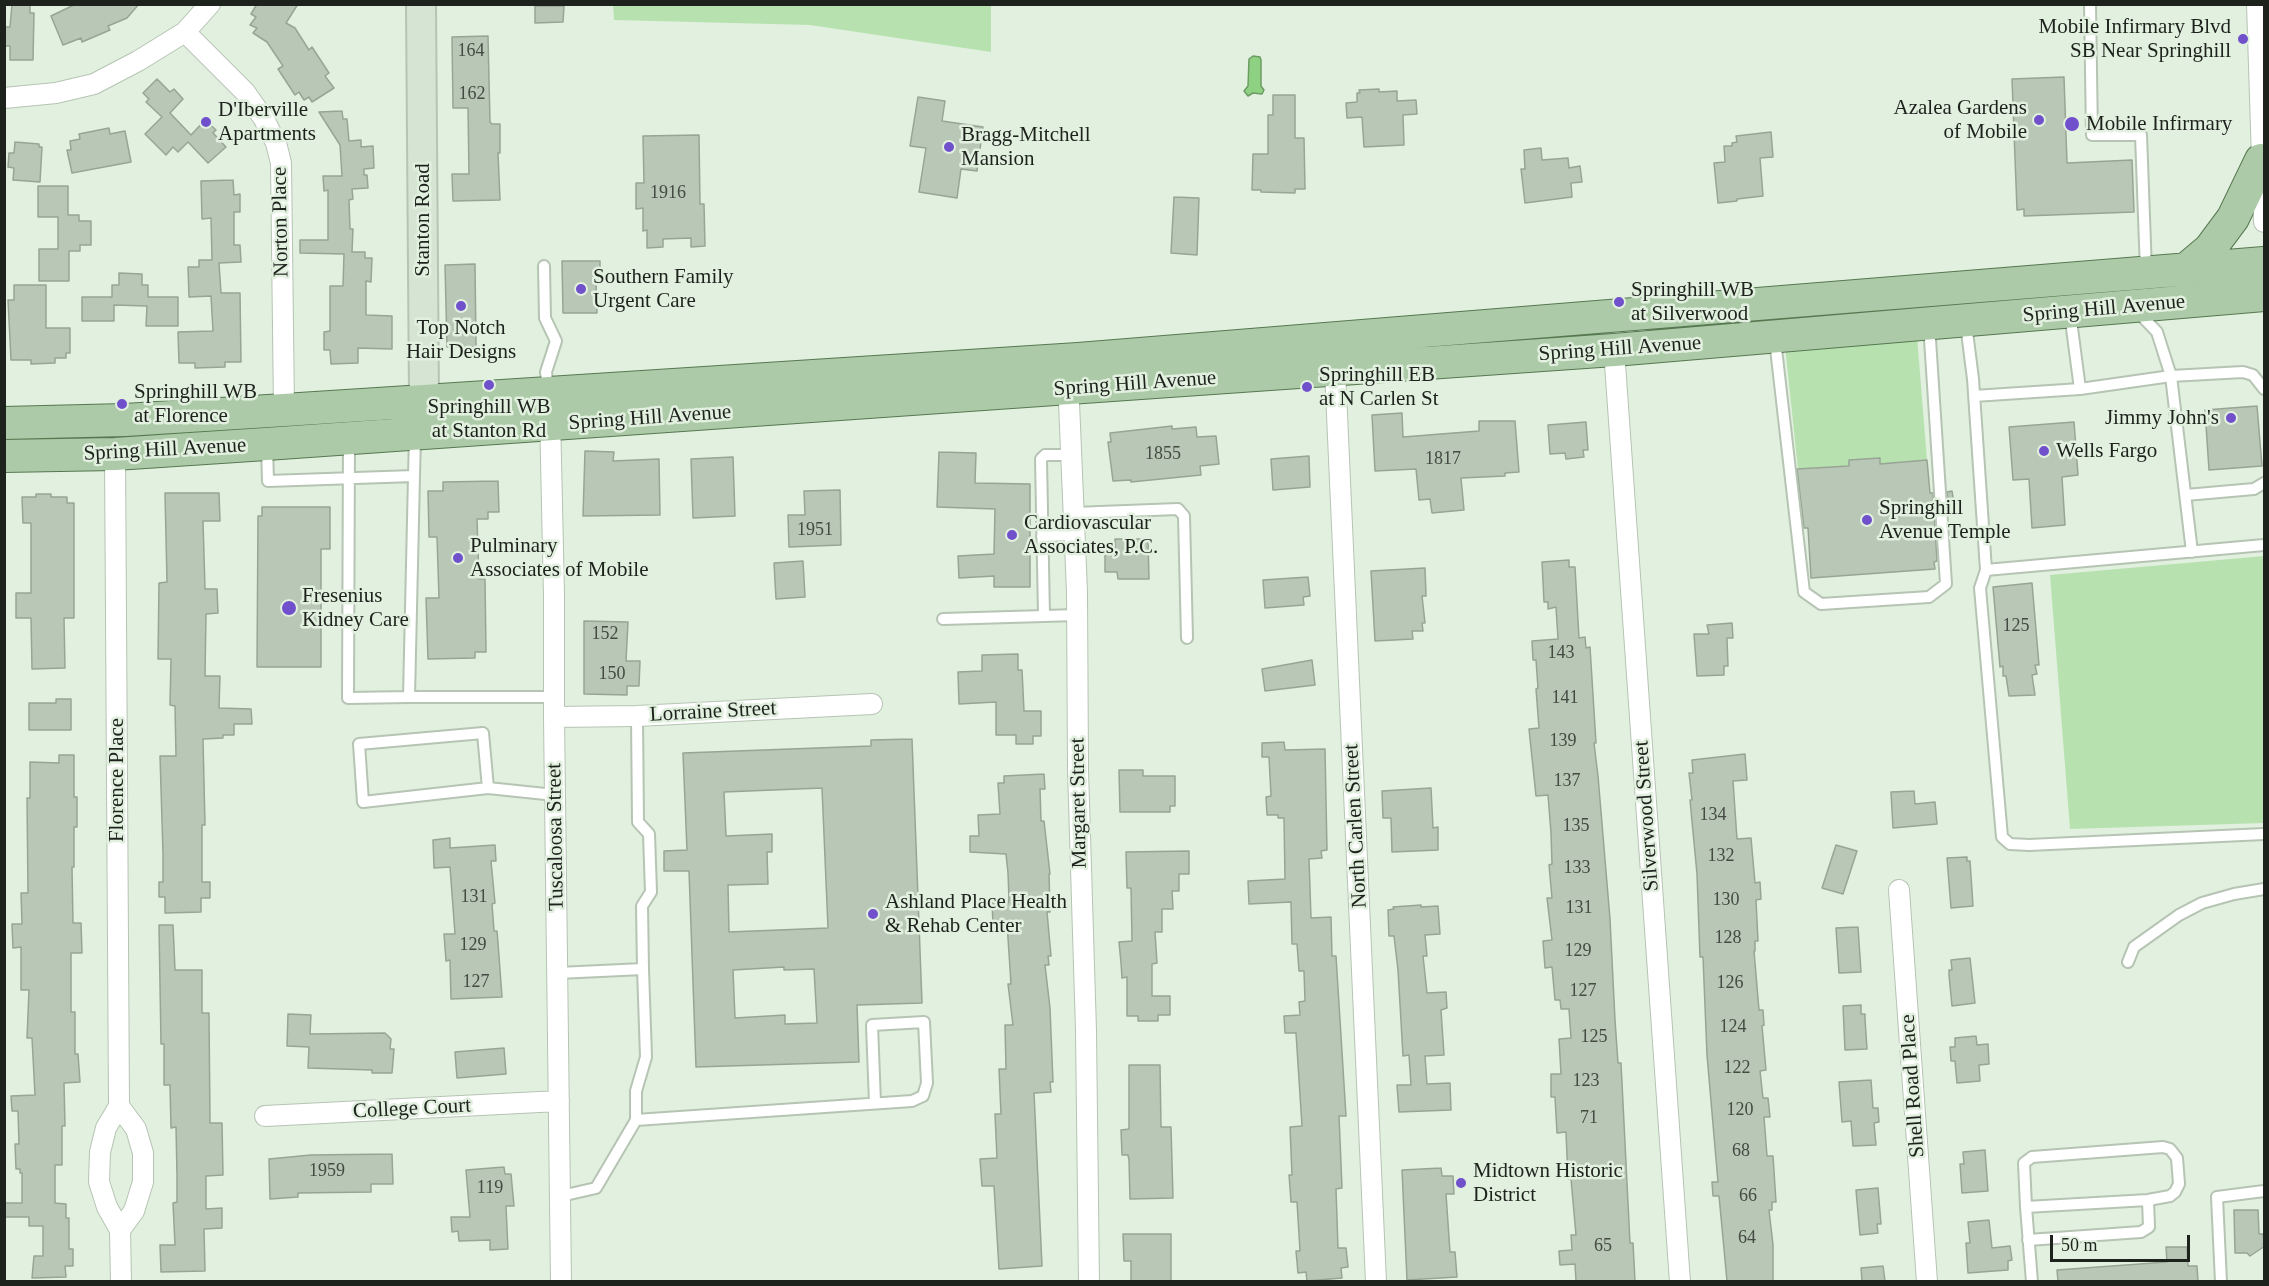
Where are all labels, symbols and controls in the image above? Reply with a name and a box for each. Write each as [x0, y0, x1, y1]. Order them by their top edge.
place label: Mobile Infirmary Blvd SB Near Springhill [2039, 14, 2231, 64]
marker: Mobile Infirmary Blvd SB Near Springhill [2236, 32, 2250, 46]
house number: 164 [458, 40, 484, 62]
house number: 162 [458, 83, 486, 105]
place label: Azalea Gardens of Mobile [1893, 95, 2027, 145]
place label: D'Iberville Apartments [218, 97, 316, 147]
place label: Mobile Infirmary [2086, 111, 2232, 137]
marker: Azalea Gardens of Mobile [2032, 113, 2046, 127]
marker: D'Iberville Apartments [199, 115, 213, 129]
marker: Mobile Infirmary [2063, 115, 2081, 133]
place label: Bragg-Mitchell Mansion [961, 122, 1090, 172]
marker: Bragg-Mitchell Mansion [942, 140, 956, 154]
street label: Stanton Road [410, 163, 436, 277]
street label: Norton Place [267, 167, 295, 277]
house number: 1916 [650, 182, 686, 204]
place label: Southern Family Urgent Care [593, 264, 734, 314]
place label: Springhill WB at Silverwood [1631, 277, 1754, 327]
marker: Southern Family Urgent Care [574, 282, 588, 296]
street label: Spring Hill Avenue [2022, 289, 2186, 329]
marker: Springhill WB at Silverwood [1612, 295, 1626, 309]
marker: Top Notch Hair Designs [454, 299, 468, 313]
place label: Top Notch Hair Designs [406, 315, 516, 365]
street label: Spring Hill Avenue [1538, 331, 1702, 367]
place label: Springhill EB at N Carlen St [1319, 362, 1439, 412]
street label: Spring Hill Avenue [1053, 366, 1217, 402]
marker: Springhill WB at Stanton Rd [482, 378, 496, 392]
place label: Springhill WB at Florence [134, 379, 257, 429]
marker: Springhill EB at N Carlen St [1300, 380, 1314, 394]
place label: Springhill WB at Stanton Rd [427, 394, 551, 444]
marker: Springhill WB at Florence [115, 397, 129, 411]
street label: Spring Hill Avenue [568, 400, 732, 436]
place label: Jimmy John's [2105, 405, 2219, 431]
marker: Jimmy John's [2224, 411, 2238, 425]
street label: Spring Hill Avenue [83, 433, 247, 467]
place label: Wells Fargo [2056, 438, 2157, 464]
house number: 1855 [1145, 443, 1181, 465]
marker: Wells Fargo [2037, 444, 2051, 458]
house number: 1817 [1425, 448, 1461, 470]
place label: Springhill Avenue Temple [1879, 495, 2011, 545]
place label: Cardiovascular Associates, P.C. [1024, 510, 1158, 560]
marker: Springhill Avenue Temple [1860, 513, 1874, 527]
house number: 1951 [797, 519, 833, 541]
marker: Cardiovascular Associates, P.C. [1005, 528, 1019, 542]
place label: Pulminary Associates of Mobile [470, 533, 648, 583]
marker: Pulminary Associates of Mobile [451, 551, 465, 565]
place label: Fresenius Kidney Care [302, 583, 409, 633]
marker: Fresenius Kidney Care [280, 599, 298, 617]
house number: 125 [2002, 615, 2030, 637]
house number: 152 [592, 623, 618, 645]
house number: 143 [1548, 642, 1574, 664]
house number: 150 [598, 663, 626, 685]
house number: 141 [1552, 687, 1578, 709]
street label: Lorraine Street [649, 696, 777, 728]
street label: Florence Place [104, 718, 130, 842]
house number: 139 [1550, 730, 1576, 752]
street label: Margaret Street [1065, 737, 1093, 869]
street label: Silverwood Street [1629, 740, 1665, 892]
street label: North Carlen Street [1339, 743, 1373, 909]
street label: Tuscaloosa Street [542, 763, 570, 911]
house number: 137 [1554, 770, 1580, 792]
house number: 134 [1700, 804, 1726, 826]
house number: 135 [1562, 815, 1590, 837]
house number: 132 [1708, 845, 1734, 867]
house number: 133 [1564, 857, 1590, 879]
house number: 131 [460, 886, 488, 908]
place label: Ashland Place Health & Rehab Center [885, 889, 1067, 939]
house number: 130 [1712, 889, 1740, 911]
house number: 131 [1566, 897, 1592, 919]
marker: Ashland Place Health & Rehab Center [866, 907, 880, 921]
house number: 128 [1714, 927, 1742, 949]
house number: 129 [460, 934, 486, 956]
house number: 129 [1564, 940, 1592, 962]
house number: 127 [462, 971, 490, 993]
house number: 126 [1716, 972, 1744, 994]
house number: 127 [1570, 980, 1596, 1002]
street label: Shell Road Place [1895, 1014, 1931, 1158]
house number: 124 [1720, 1016, 1746, 1038]
house number: 125 [1580, 1026, 1608, 1048]
house number: 122 [1724, 1057, 1750, 1079]
house number: 123 [1572, 1070, 1600, 1092]
street label: College Court [352, 1093, 472, 1125]
house number: 120 [1726, 1099, 1754, 1121]
house number: 71 [1580, 1107, 1598, 1129]
house number: 68 [1732, 1140, 1750, 1162]
place label: Midtown Historic District [1473, 1158, 1623, 1208]
house number: 1959 [309, 1160, 345, 1182]
marker: Midtown Historic District [1454, 1176, 1468, 1190]
house number: 119 [477, 1177, 503, 1199]
house number: 66 [1739, 1185, 1757, 1207]
scale bar [2053, 1223, 2192, 1261]
house number: 64 [1738, 1227, 1756, 1249]
house number: 65 [1594, 1235, 1612, 1257]
text: 50 m [2061, 1235, 2098, 1255]

